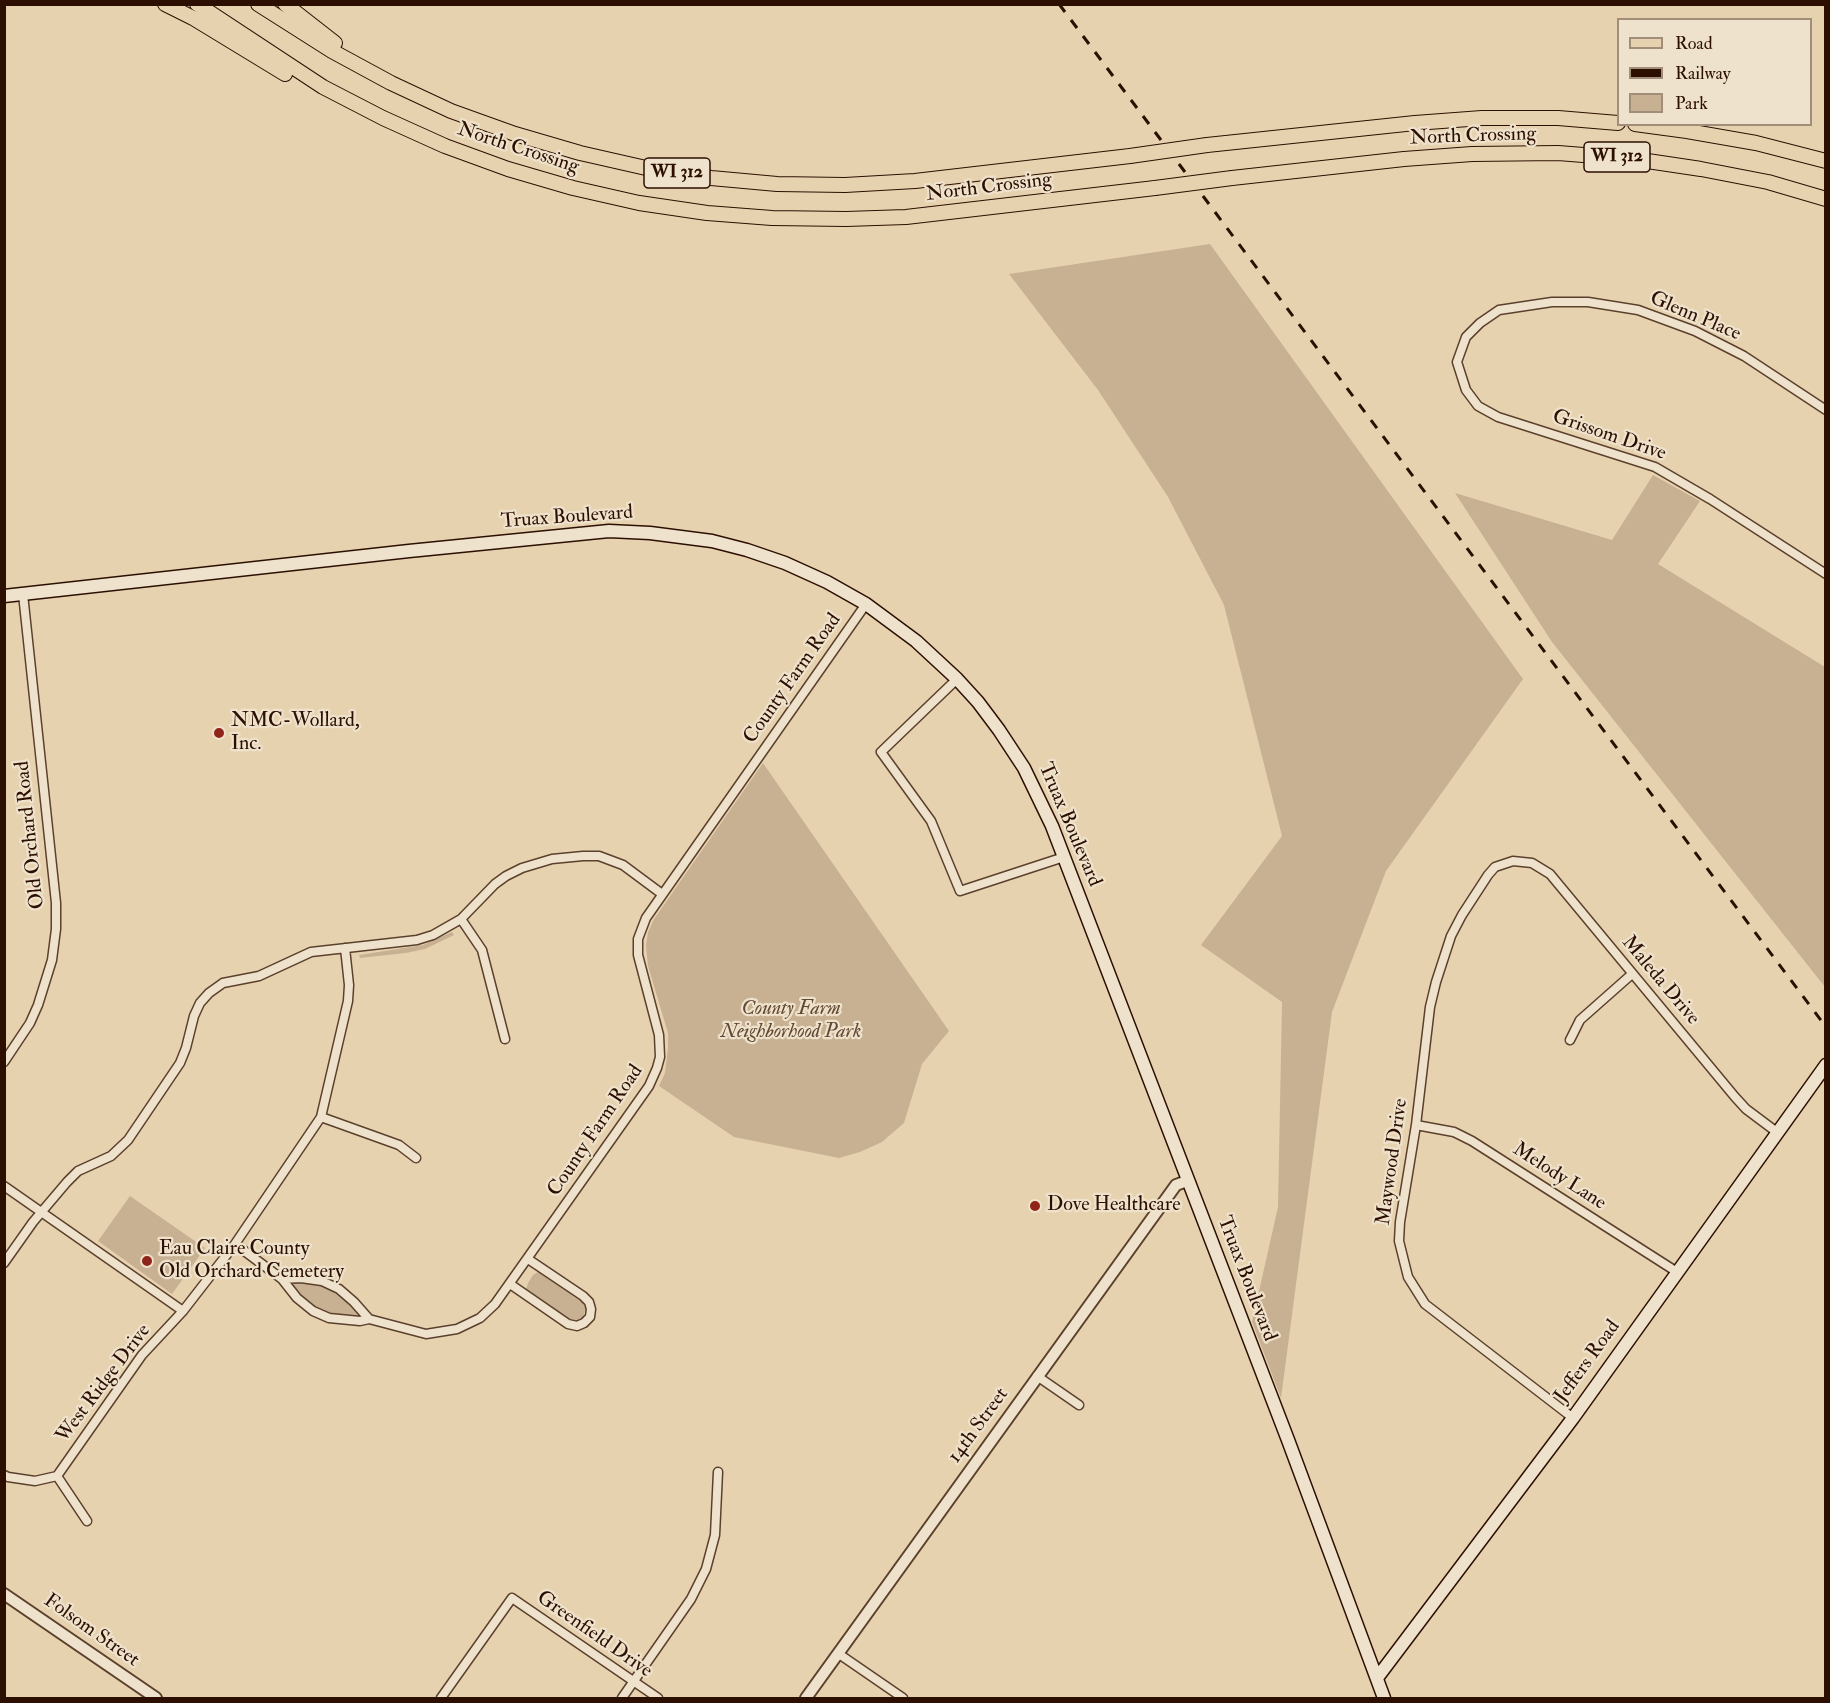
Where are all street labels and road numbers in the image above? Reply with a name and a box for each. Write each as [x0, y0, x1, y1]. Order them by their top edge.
street label: North Crossing [454, 118, 582, 180]
street label: North Crossing [1409, 123, 1537, 151]
road number: WI 312 [1584, 142, 1650, 172]
road number: WI 312 [644, 158, 710, 188]
street label: North Crossing [925, 168, 1053, 208]
street label: Glenn Place [1646, 287, 1744, 347]
street label: Grissom Drive [1549, 405, 1669, 467]
street label: Truax Boulevard [500, 501, 634, 535]
street label: County Farm Road [739, 609, 847, 749]
street label: Truax Boulevard [1032, 759, 1106, 891]
street label: Old Orchard Road [11, 760, 51, 910]
street label: Maleda Drive [1616, 932, 1704, 1030]
street label: County Farm Road [543, 1061, 649, 1201]
street label: Maywood Drive [1372, 1097, 1414, 1227]
street label: Melody Lane [1508, 1138, 1610, 1216]
street label: Truax Boulevard [1211, 1213, 1281, 1345]
street label: Jeffers Road [1550, 1316, 1626, 1408]
street label: West Ridge Drive [52, 1320, 156, 1448]
street label: 14th Street [944, 1384, 1014, 1468]
street label: Greenfield Drive [532, 1586, 656, 1684]
street label: Folsom Street [39, 1589, 143, 1673]

